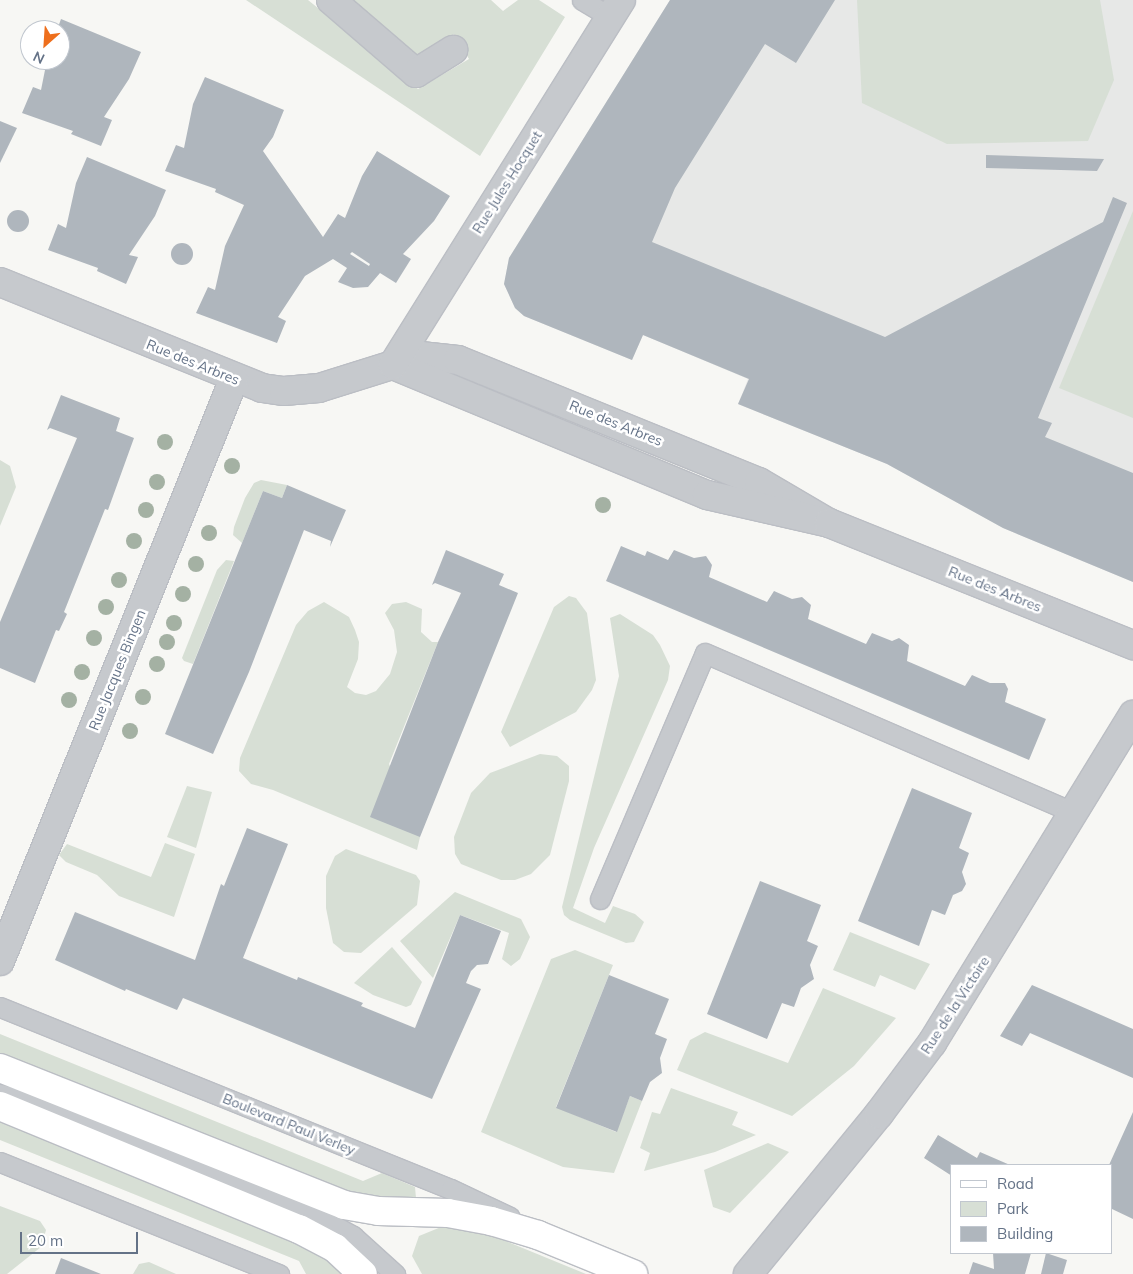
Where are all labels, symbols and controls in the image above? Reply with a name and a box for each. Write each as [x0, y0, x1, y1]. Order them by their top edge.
north arrow [20, 20, 70, 70]
text: N [30, 47, 48, 68]
street label: Rue Jules Hocquet [469, 128, 545, 236]
street label: Rue des Arbres [144, 336, 242, 388]
street label: Rue des Arbres [567, 397, 665, 449]
street label: Rue des Arbres [946, 563, 1044, 615]
street label: Rue Jacques Bingen [85, 607, 149, 733]
street label: Rue de la Victoire [917, 953, 993, 1057]
street label: Boulevard Paul Verley [220, 1090, 358, 1158]
legend [950, 1164, 1113, 1254]
text: Road [997, 1174, 1034, 1193]
text: Park [997, 1199, 1029, 1218]
scale bar [22, 1222, 140, 1254]
text: Building [997, 1224, 1053, 1243]
text: 20 m [28, 1231, 63, 1250]

